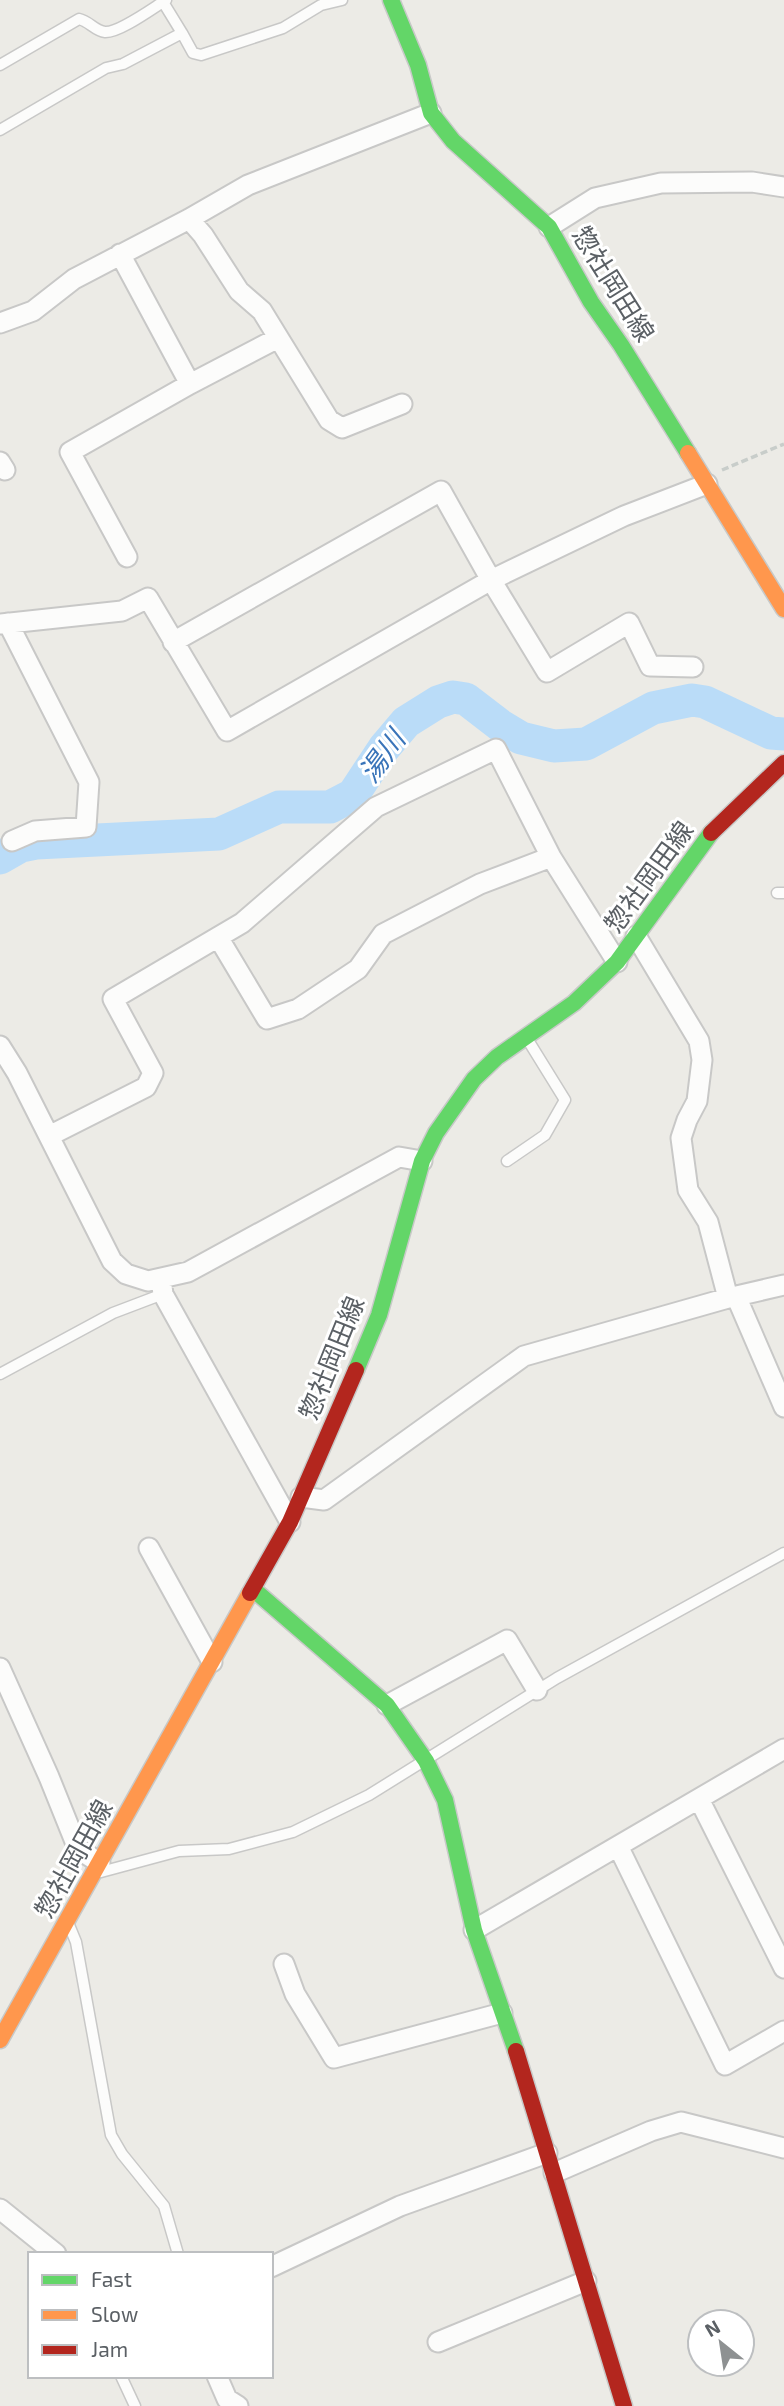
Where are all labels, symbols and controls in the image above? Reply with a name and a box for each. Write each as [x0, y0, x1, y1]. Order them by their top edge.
street label: 惣社岡田線 [567, 220, 662, 347]
water label: 湯川 [351, 720, 413, 788]
street label: 惣社岡田線 [597, 814, 699, 938]
street label: 惣社岡田線 [292, 1291, 369, 1424]
street label: 惣社岡田線 [28, 1794, 118, 1923]
legend [28, 2252, 273, 2378]
text: Fast [91, 2266, 132, 2291]
text: Slow [91, 2301, 138, 2326]
north arrow [686, 2308, 756, 2378]
text: N [701, 2314, 724, 2341]
text: Jam [91, 2336, 128, 2361]

